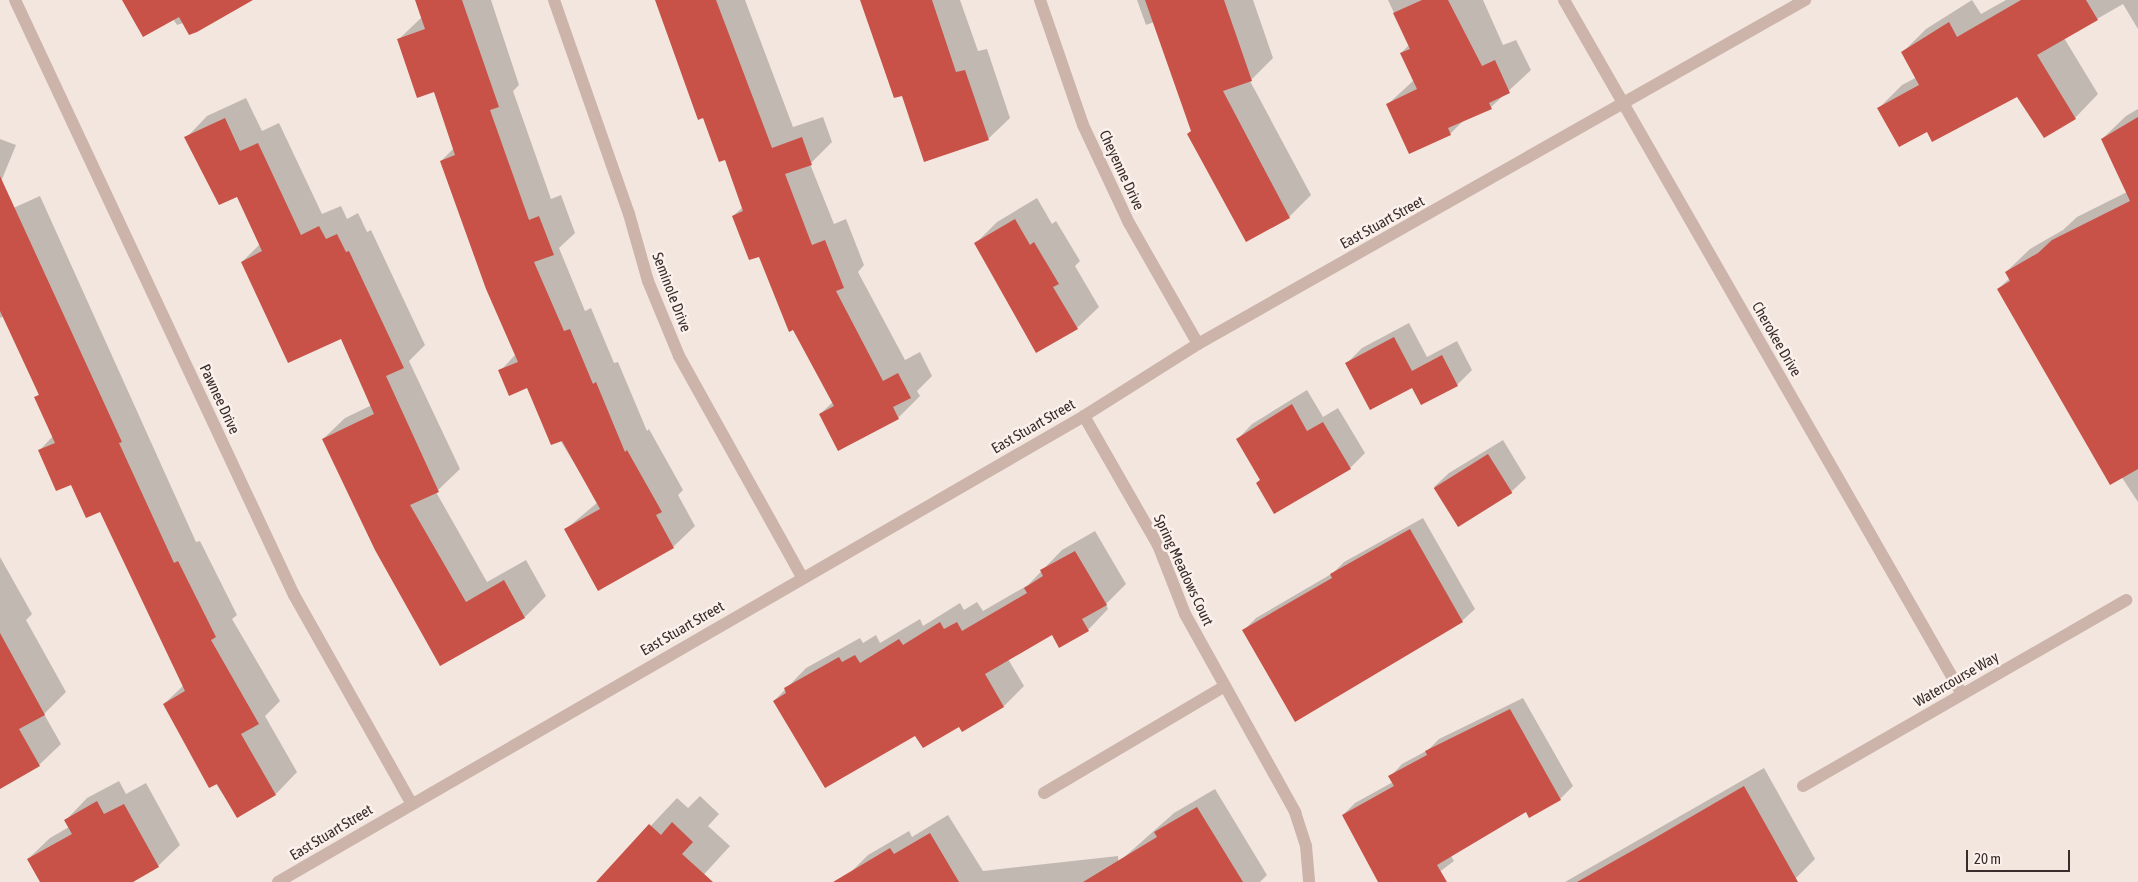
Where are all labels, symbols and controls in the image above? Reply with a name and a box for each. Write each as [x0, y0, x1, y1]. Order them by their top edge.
street label: Cheyenne Drive [1096, 127, 1148, 213]
street label: East Stuart Street [1337, 191, 1427, 253]
street label: Seminole Drive [649, 250, 695, 334]
street label: Cherokee Drive [1748, 298, 1806, 380]
street label: Pawnee Drive [196, 361, 244, 437]
street label: East Stuart Street [988, 395, 1078, 457]
street label: Spring Meadows Court [1150, 511, 1218, 629]
street label: East Stuart Street [637, 597, 727, 659]
street label: Watercourse Way [1910, 648, 2002, 710]
street label: East Stuart Street [286, 800, 376, 864]
scale bar [1968, 840, 2072, 872]
text: 20 m [1974, 850, 2001, 867]

